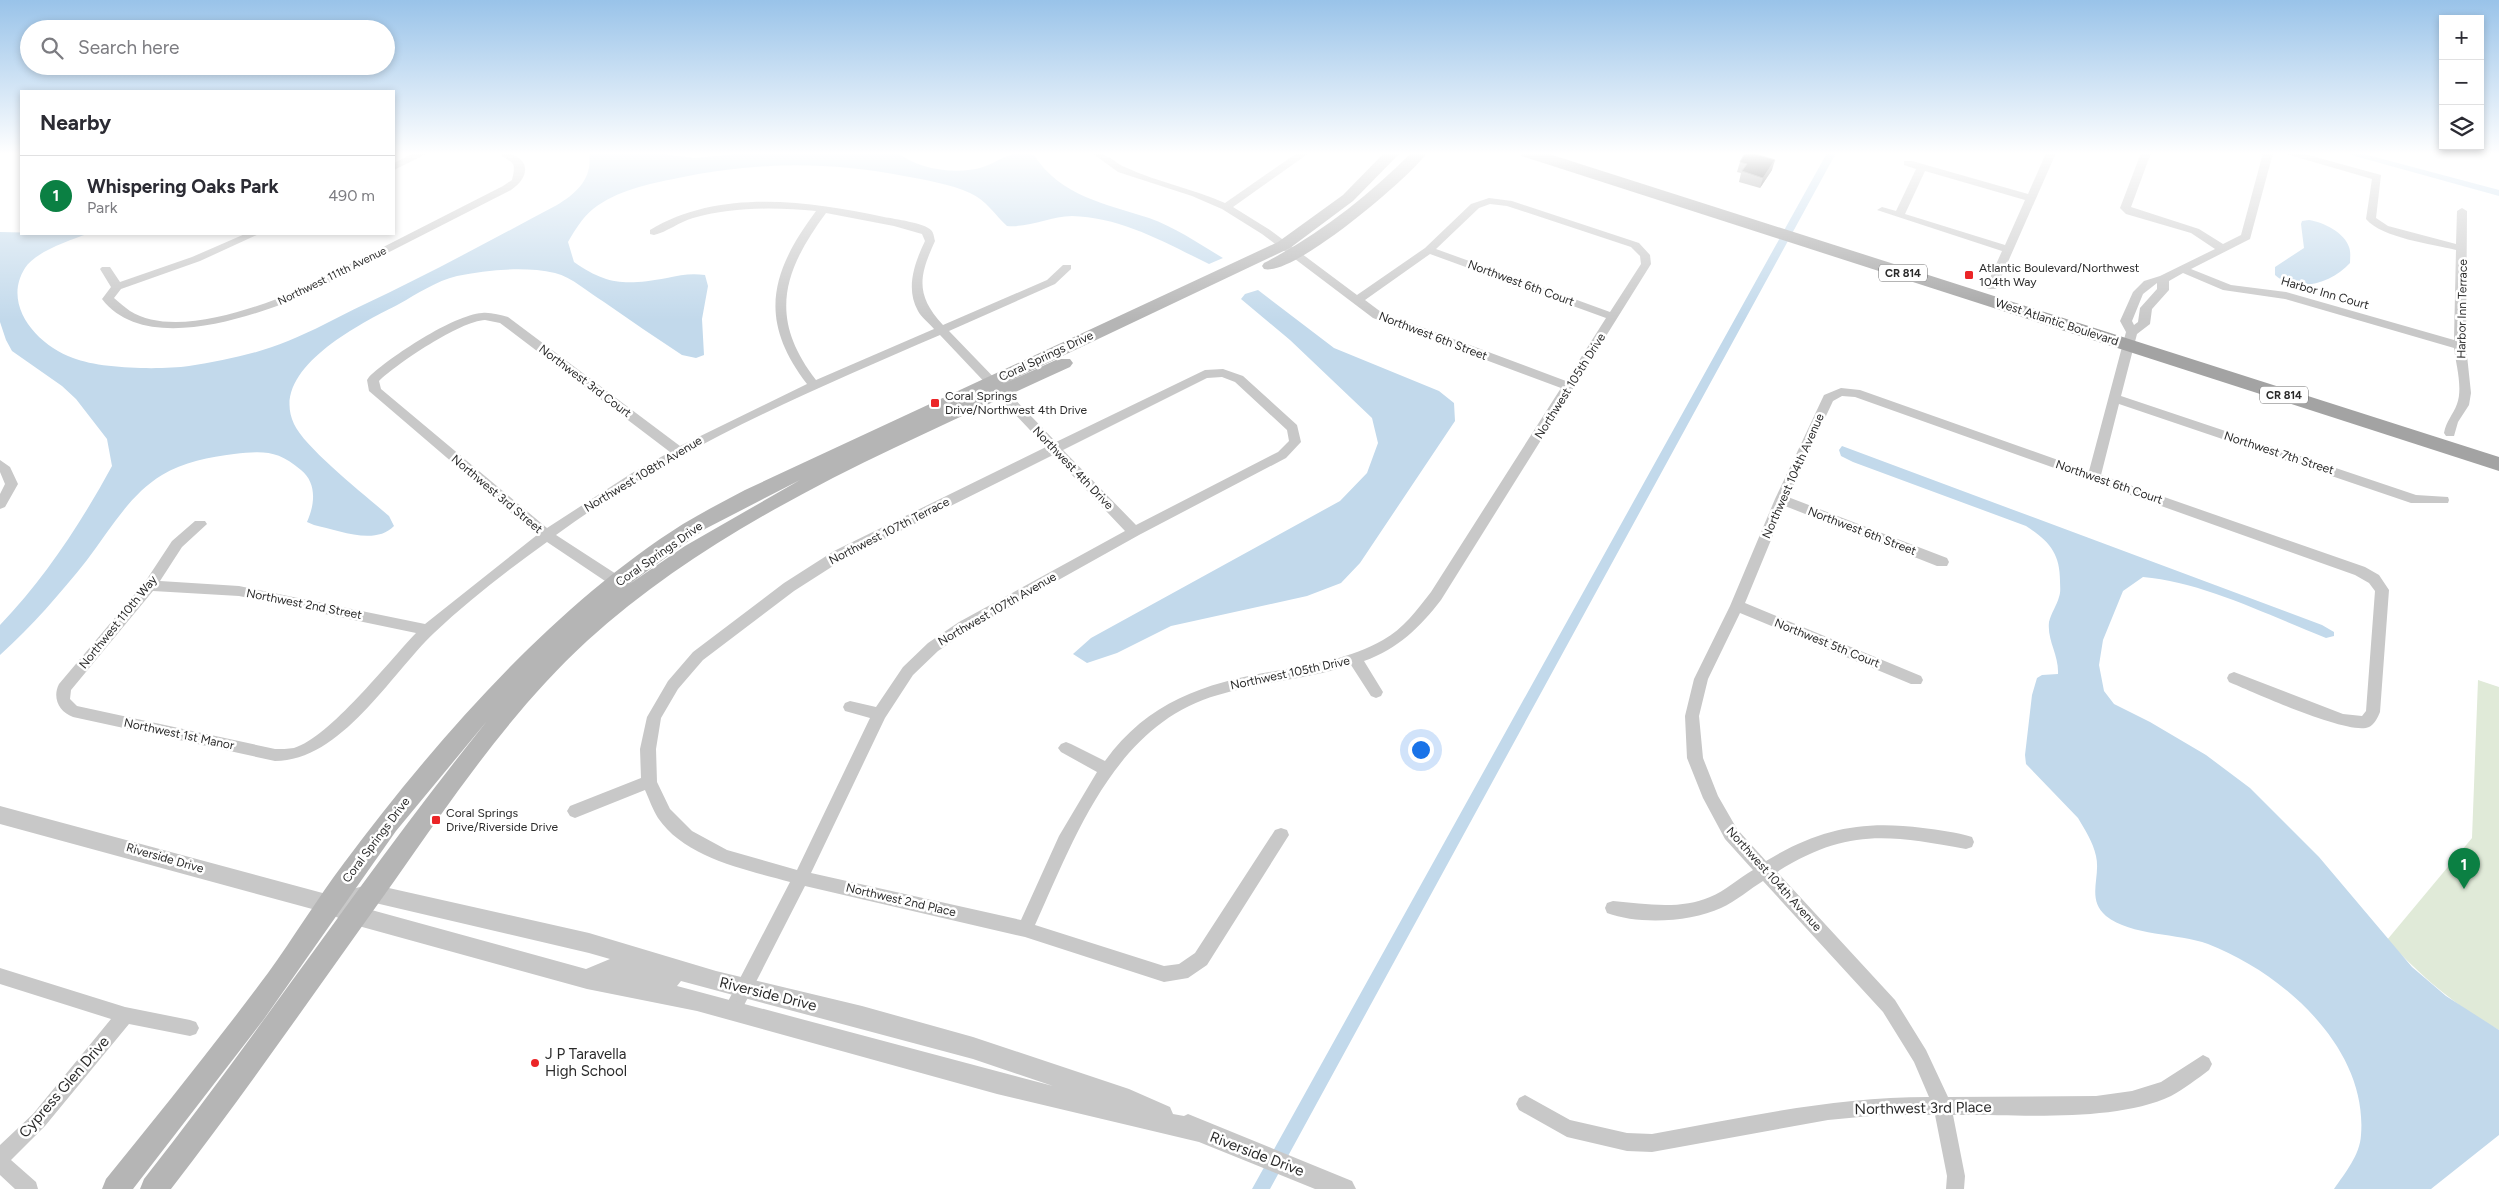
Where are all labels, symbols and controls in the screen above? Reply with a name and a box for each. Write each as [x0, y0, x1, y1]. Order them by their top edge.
map controls [2439, 15, 2484, 150]
button: + [2439, 15, 2484, 60]
search box [20, 20, 395, 75]
icon: search [38, 34, 66, 62]
text: Search here [78, 36, 180, 59]
button: − [2439, 60, 2484, 105]
button: layers [2439, 105, 2484, 150]
text: Nearby [40, 110, 111, 135]
text: Whispering Oaks Park [87, 175, 279, 198]
text: 1 [53, 186, 59, 205]
text: 490 m [328, 186, 375, 205]
text: Park [87, 198, 117, 217]
street label: Northwest 111th Avenue [276, 244, 388, 308]
street label: Northwest 6th Court [1466, 257, 1577, 309]
street label: Harbor Inn Terrace [2454, 259, 2470, 359]
place label: Atlantic Boulevard/Northwest 104th Way [1979, 261, 2140, 289]
road number: CR 814 [1879, 264, 1927, 282]
marker: Atlantic Boulevard/Northwest 104th Way [1963, 269, 1975, 281]
street label: Harbor Inn Court [2279, 274, 2371, 312]
street label: West Atlantic Boulevard [1994, 295, 2120, 349]
street label: Northwest 6th Street [1377, 309, 1490, 363]
street label: Coral Springs Drive [996, 328, 1096, 384]
street label: Northwest 105th Drive [1532, 330, 1608, 441]
street label: Northwest 3rd Court [536, 342, 634, 421]
road number: CR 814 [2260, 386, 2308, 404]
place label: Coral Springs Drive/Northwest 4th Drive [945, 389, 1088, 417]
marker: Coral Springs Drive/Northwest 4th Drive [929, 397, 941, 409]
street label: Northwest 104th Avenue [1759, 411, 1827, 541]
street label: Northwest 4th Drive [1030, 424, 1116, 513]
street label: Northwest 7th Street [2222, 429, 2336, 478]
street label: Northwest 108th Avenue [581, 433, 705, 515]
street label: Northwest 3rd Street [449, 452, 546, 536]
street label: Northwest 6th Court [2054, 457, 2165, 507]
street label: Northwest 107th Terrace [826, 494, 952, 568]
street label: Northwest 6th Street [1806, 504, 1919, 558]
street label: Coral Springs Drive [613, 519, 705, 589]
street label: Northwest 107th Avenue [935, 569, 1059, 649]
street label: Northwest 110th Way [76, 572, 160, 671]
street label: Northwest 2nd Street [245, 586, 363, 622]
street label: Northwest 5th Court [1772, 615, 1882, 671]
street label: Northwest 105th Drive [1229, 653, 1351, 693]
street label: Northwest 1st Manor [123, 715, 235, 753]
your location [1408, 737, 1434, 763]
street label: Coral Springs Drive [339, 794, 413, 885]
place label: Coral Springs Drive/Riverside Drive [446, 806, 559, 834]
marker: Coral Springs Drive/Riverside Drive [430, 814, 442, 826]
street label: Northwest 104th Avenue [1724, 824, 1825, 934]
street label: Riverside Drive [125, 840, 206, 876]
pin: 1 [2448, 848, 2480, 889]
street label: Northwest 2nd Place [845, 881, 958, 920]
street label: Riverside Drive [717, 973, 819, 1015]
street label: Cypress Glen Drive [15, 1033, 113, 1141]
place label: J P Taravella High School [545, 1045, 627, 1080]
marker: J P Taravella High School [529, 1057, 541, 1069]
street label: Northwest 3rd Place [1854, 1098, 1992, 1118]
street label: Riverside Drive [1207, 1128, 1307, 1180]

